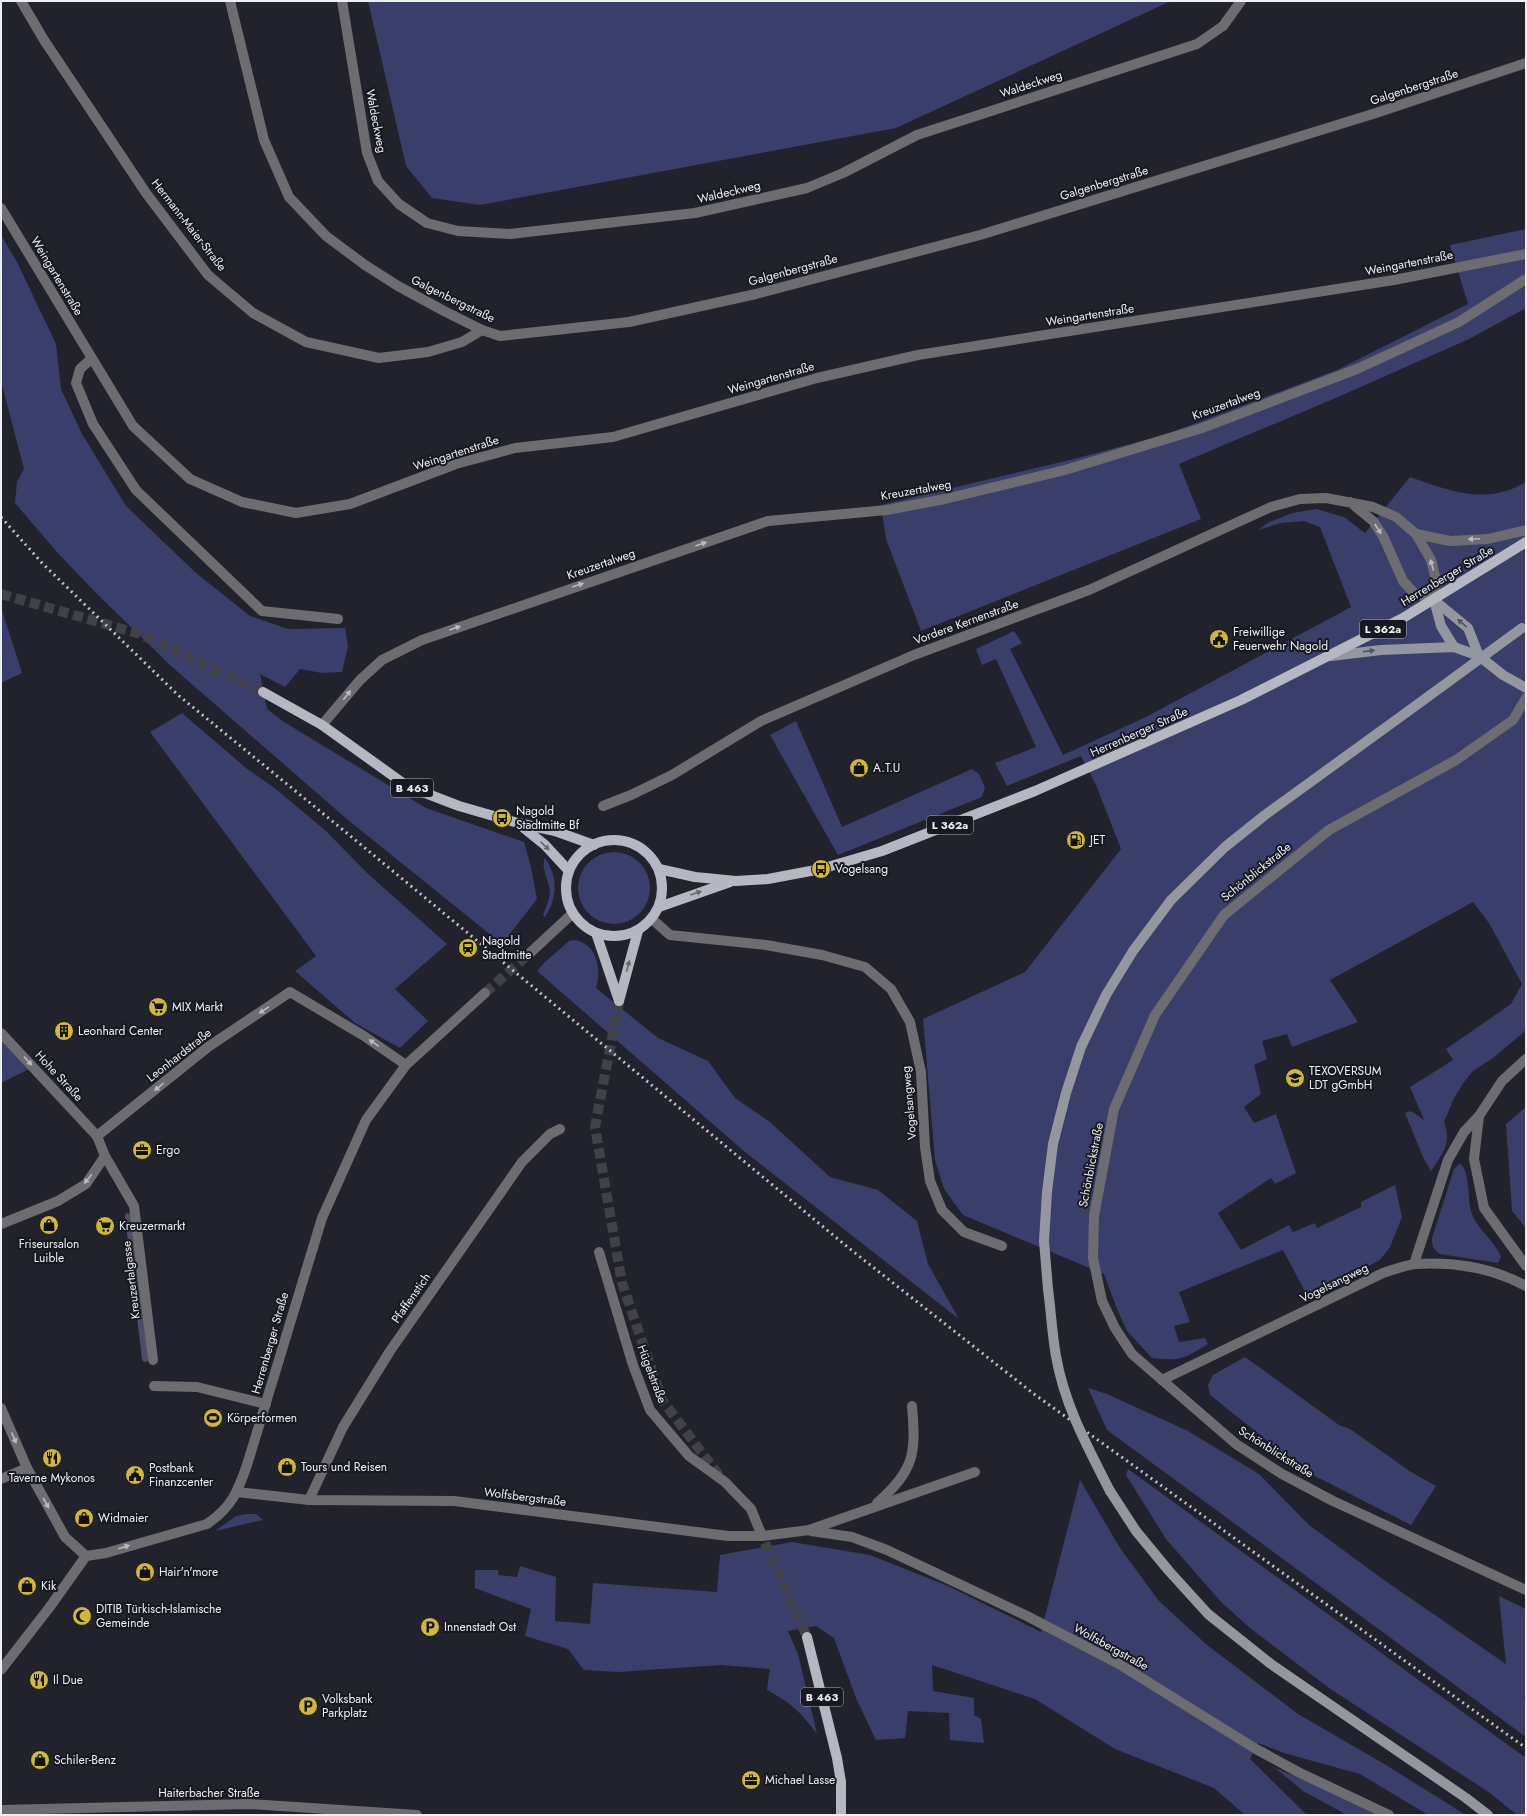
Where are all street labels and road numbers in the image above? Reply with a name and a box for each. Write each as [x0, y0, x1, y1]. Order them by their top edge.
street label: Galgenbergstraße [1368, 64, 1460, 110]
street label: Waldeckweg [998, 65, 1064, 103]
street label: Waldeckweg [361, 88, 391, 154]
street label: Galgenbergstraße [1058, 161, 1150, 205]
street label: Hermann-Maier-Straße [147, 175, 231, 275]
street label: Waldeckweg [696, 176, 762, 208]
street label: Weingartenstraße [26, 233, 88, 319]
street label: Weingartenstraße [1364, 246, 1454, 280]
street label: Galgenbergstraße [746, 249, 840, 291]
street label: Galgenbergstraße [408, 271, 498, 327]
street label: Weingartenstraße [1045, 299, 1135, 331]
street label: Weingartenstraße [726, 357, 816, 399]
street label: Kreuzertalweg [1189, 383, 1263, 425]
street label: Weingartenstraße [411, 431, 501, 475]
street label: Kreuzertalweg [879, 475, 953, 505]
street label: Herrenberger Straße [1397, 541, 1497, 611]
street label: Kreuzertalweg [564, 544, 638, 584]
street label: Vordere Kernenstraße [911, 595, 1021, 649]
road number: L 362a [1360, 620, 1406, 638]
street label: Herrenberger Straße [1087, 702, 1191, 762]
road number: B 463 [391, 779, 433, 797]
road number: L 362a [927, 816, 973, 834]
street label: Schönblickstraße [1217, 838, 1295, 906]
street label: Leonhardstraße [143, 1024, 215, 1086]
street label: Hohe Straße [31, 1047, 87, 1105]
street label: Vogelsangweg [897, 1065, 921, 1141]
street label: Schönblickstraße [1074, 1121, 1108, 1209]
street label: Kreuzertalgasse [117, 1240, 145, 1320]
street label: Vogelsangweg [1297, 1259, 1371, 1307]
street label: Pfaffenstich [387, 1269, 435, 1327]
street label: Herrenberger Straße [247, 1290, 293, 1396]
street label: Hügelstraße [633, 1342, 671, 1406]
street label: Schönblickstraße [1235, 1422, 1317, 1482]
street label: Wolfsbergstraße [483, 1483, 567, 1511]
street label: Wolfsbergstraße [1070, 1619, 1152, 1675]
road number: B 463 [801, 1688, 843, 1706]
street label: Haiterbacher Straße [158, 1784, 260, 1802]

